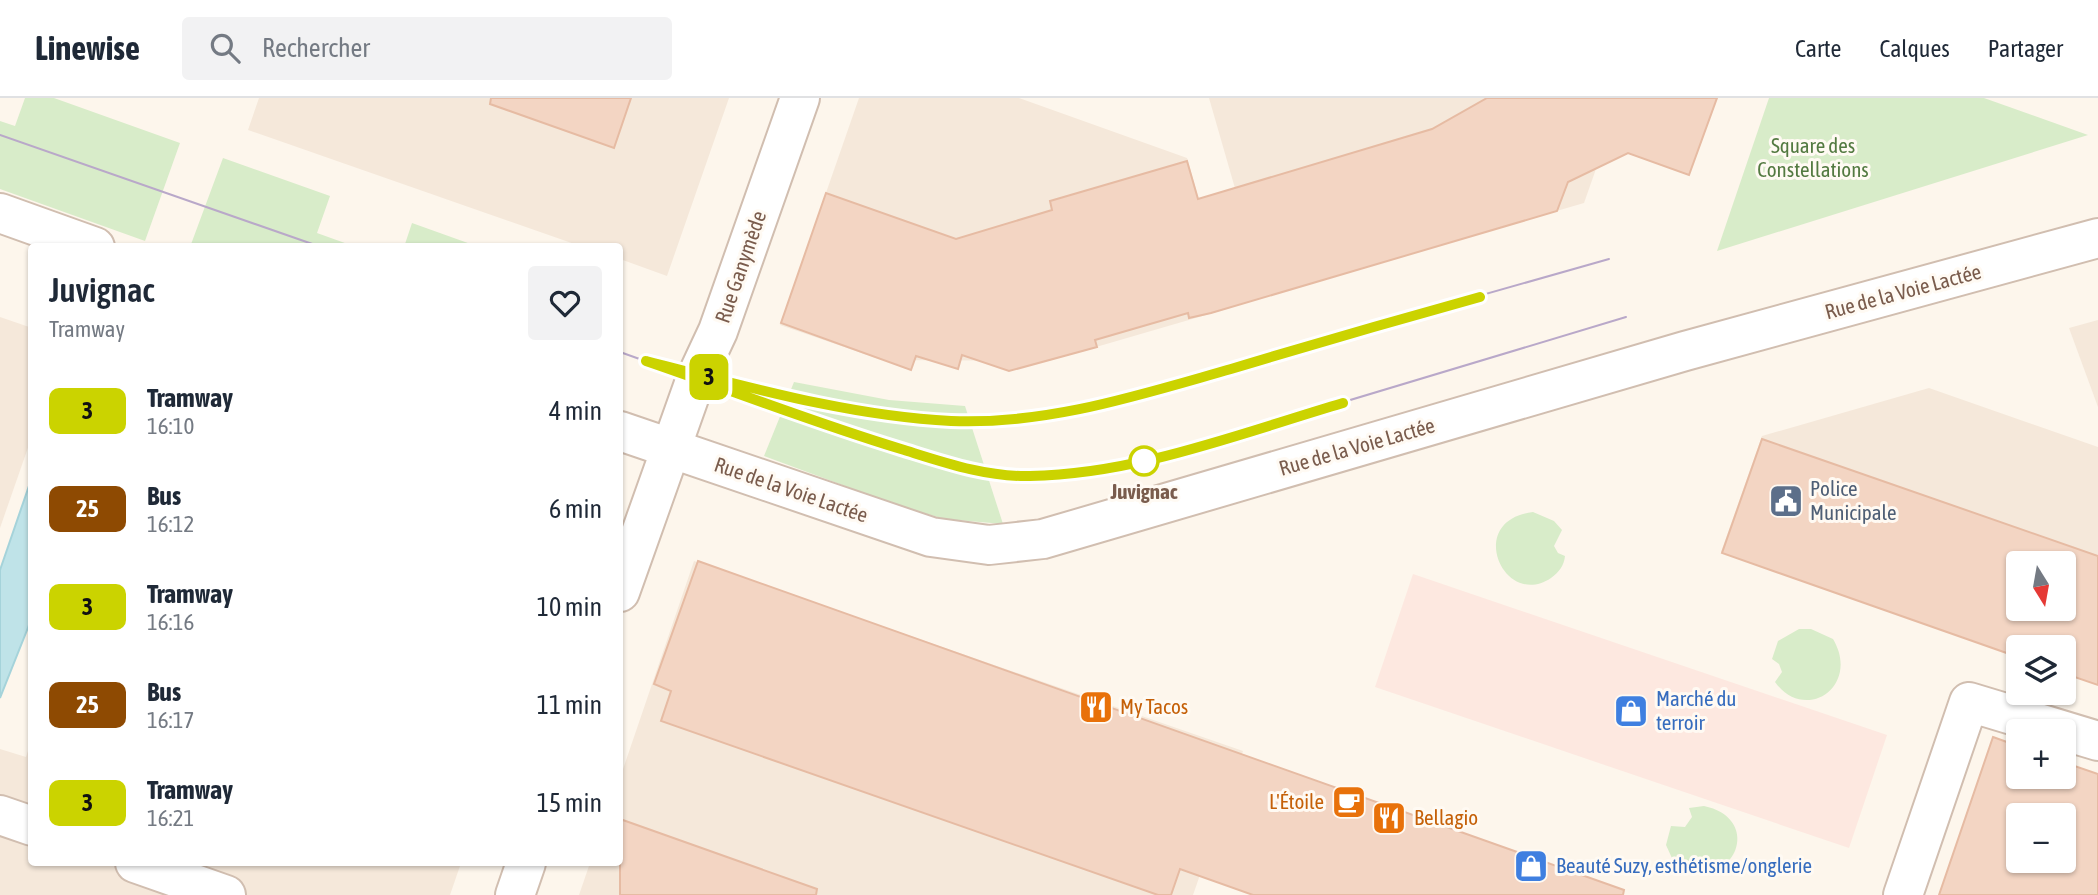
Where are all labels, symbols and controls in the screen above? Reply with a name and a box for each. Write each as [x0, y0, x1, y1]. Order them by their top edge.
search box [182, 17, 672, 80]
text: Linewise [35, 29, 140, 67]
icon: search [206, 29, 244, 67]
text: Rechercher [262, 33, 370, 63]
text: Carte [1795, 35, 1841, 62]
text: Calques [1879, 35, 1950, 62]
text: Partager [1988, 35, 2063, 62]
park label: Square des Constellations [1757, 133, 1869, 181]
street label: Rue Ganymède [710, 208, 770, 326]
street label: Rue de la Voie Lactée [1822, 259, 1984, 323]
button: heart [528, 266, 602, 340]
text: Juvignac [49, 271, 154, 309]
text: Tramway [49, 316, 125, 342]
line badge: 3 [686, 354, 732, 400]
text: 3 [703, 363, 715, 390]
text: Tramway [147, 383, 233, 413]
text: 4 min [549, 396, 602, 426]
text: 3 [82, 397, 93, 424]
street label: Rue de la Voie Lactée [1276, 412, 1437, 480]
text: 16:10 [147, 413, 194, 439]
marker: Juvignac [1129, 446, 1159, 476]
street label: Rue de la Voie Lactée [711, 452, 871, 527]
place label: Police Municipale [1810, 476, 1896, 524]
place label: Juvignac [1109, 479, 1178, 503]
text: Bus [147, 481, 181, 511]
public building icon: Police Municipale [1767, 482, 1805, 520]
text: 6 min [549, 494, 602, 524]
text: 25 [76, 495, 99, 522]
text: 16:12 [147, 511, 194, 537]
north arrow [2006, 551, 2076, 621]
map controls [2006, 551, 2076, 873]
text: Tramway [147, 579, 233, 609]
text: 10 min [537, 592, 602, 622]
text: 3 [82, 593, 93, 620]
text: 16:16 [147, 609, 194, 635]
button: layers [2006, 635, 2076, 705]
text: Bus [147, 677, 181, 707]
place label: Marché du terroir [1656, 686, 1737, 734]
restaurant icon: My Tacos [1077, 688, 1115, 726]
text: 11 min [537, 690, 602, 720]
text: 25 [76, 691, 99, 718]
shop icon: Marché du terroir [1612, 692, 1650, 730]
place label: My Tacos [1120, 694, 1188, 718]
text: 16:17 [147, 707, 194, 733]
button: + [2006, 719, 2076, 789]
text: Tramway [147, 775, 233, 805]
cafe icon: L'Étoile [1330, 783, 1368, 821]
text: 15 min [537, 788, 602, 818]
text: 3 [82, 789, 93, 816]
place label: L'Étoile [1269, 789, 1324, 813]
restaurant icon: Bellagio [1370, 799, 1408, 837]
button: − [2006, 803, 2076, 873]
text: 16:21 [147, 805, 194, 831]
place label: Bellagio [1414, 805, 1478, 829]
shop icon: Beauté Suzy, esthétisme/onglerie [1512, 847, 1550, 885]
place label: Beauté Suzy, esthétisme/onglerie [1556, 853, 1812, 877]

